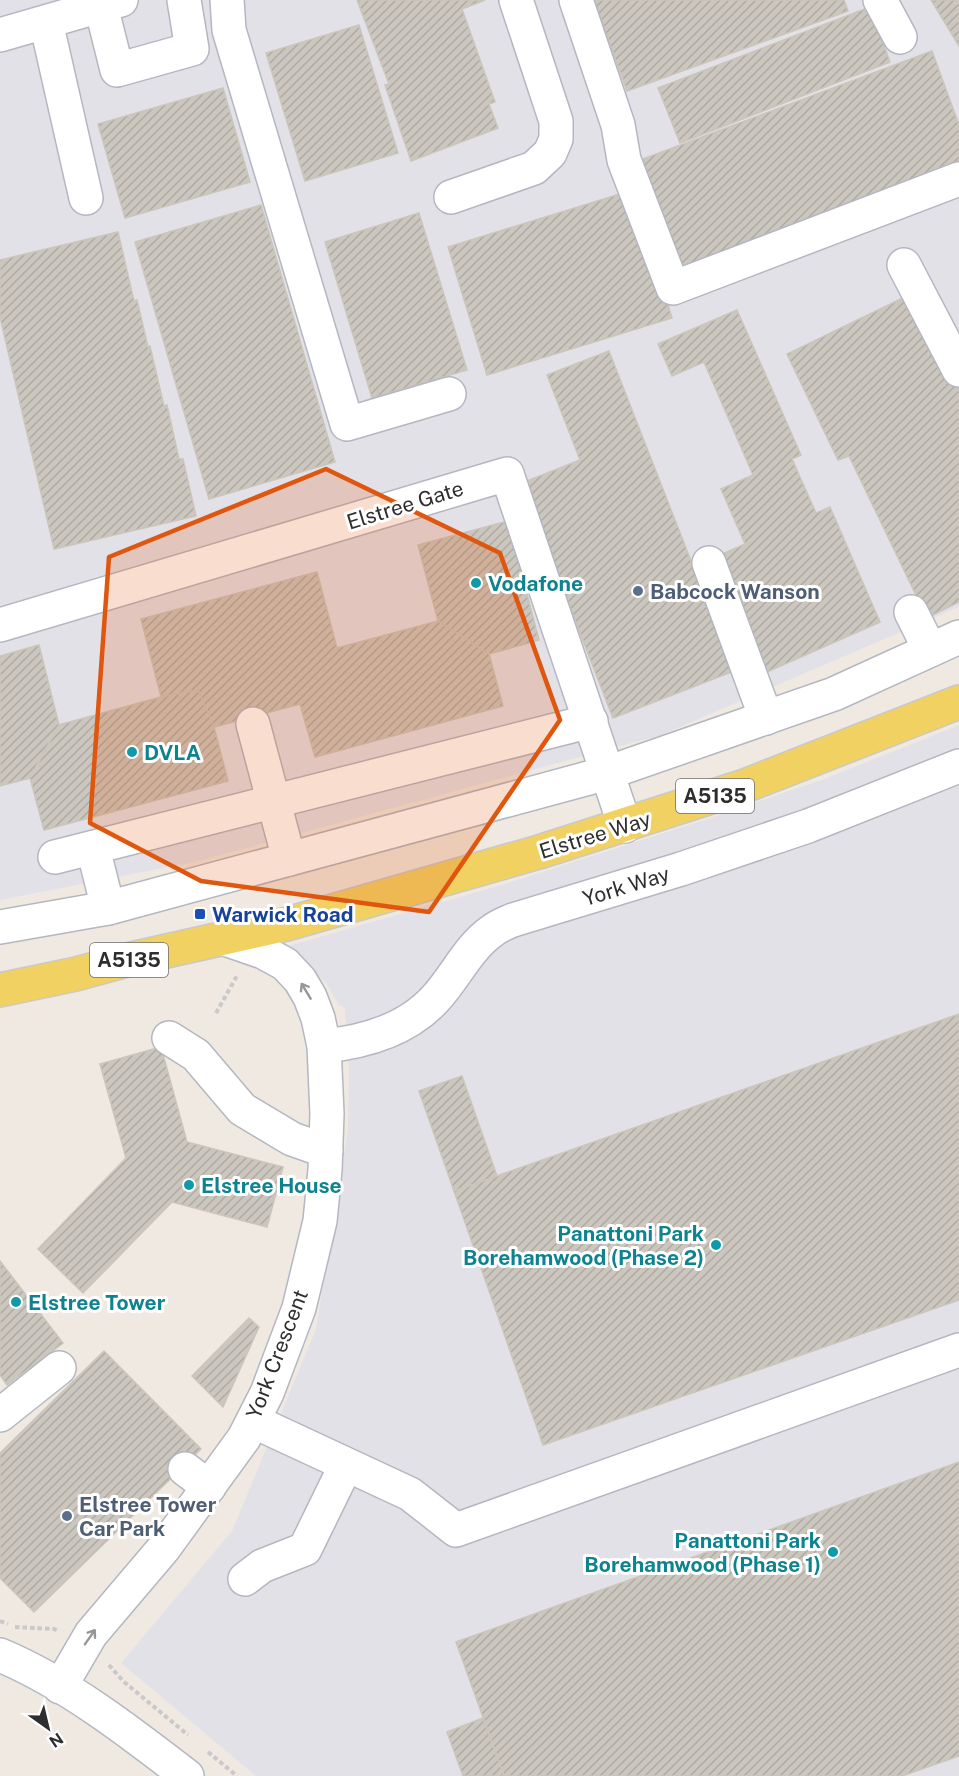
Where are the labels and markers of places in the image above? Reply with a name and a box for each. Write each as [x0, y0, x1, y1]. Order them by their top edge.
place label: Vodafone [488, 571, 583, 596]
marker: Vodafone [469, 576, 483, 590]
place label: Babcock Wanson [650, 579, 820, 604]
marker: Babcock Wanson [631, 584, 645, 598]
place label: DVLA [144, 740, 201, 765]
marker: DVLA [125, 745, 139, 759]
place label: Warwick Road [212, 902, 353, 927]
marker: Warwick Road [193, 907, 207, 921]
place label: Elstree House [201, 1173, 342, 1198]
marker: Elstree House [182, 1178, 196, 1192]
place label: Panattoni Park Borehamwood (Phase 2) [463, 1221, 704, 1270]
marker: Panattoni Park Borehamwood (Phase 2) [709, 1238, 723, 1252]
place label: Elstree Tower [28, 1290, 166, 1315]
marker: Elstree Tower [9, 1295, 23, 1309]
place label: Elstree Tower Car Park [79, 1492, 217, 1541]
marker: Elstree Tower Car Park [60, 1509, 74, 1523]
place label: Panattoni Park Borehamwood (Phase 1) [584, 1528, 821, 1577]
marker: Panattoni Park Borehamwood (Phase 1) [826, 1545, 840, 1559]

